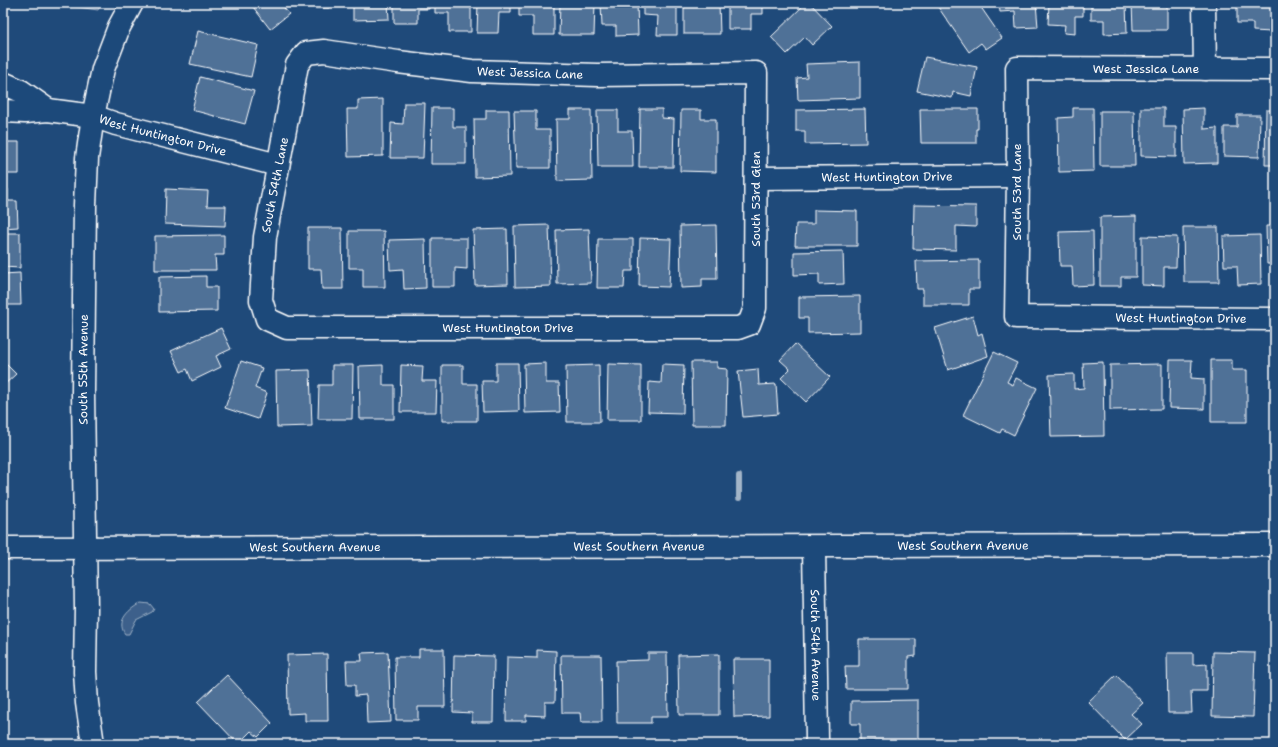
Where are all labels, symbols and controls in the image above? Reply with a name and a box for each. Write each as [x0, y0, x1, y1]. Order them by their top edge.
street label: West Jessica Lane [1093, 61, 1199, 77]
street label: West Jessica Lane [477, 63, 584, 83]
street label: West Huntington Drive [97, 111, 229, 160]
street label: South 54th Lane [258, 135, 292, 234]
street label: South 53rd Lane [1009, 143, 1025, 241]
street label: South 53rd Glen [748, 151, 764, 247]
street label: West Huntington Drive [821, 168, 953, 186]
street label: West Huntington Drive [1115, 310, 1247, 327]
street label: South 55th Avenue [75, 314, 92, 425]
street label: West Huntington Drive [442, 320, 574, 336]
street label: West Southern Avenue [573, 538, 705, 555]
street label: West Southern Avenue [897, 538, 1029, 554]
street label: West Southern Avenue [249, 539, 381, 555]
street label: South 54th Avenue [807, 589, 824, 701]

